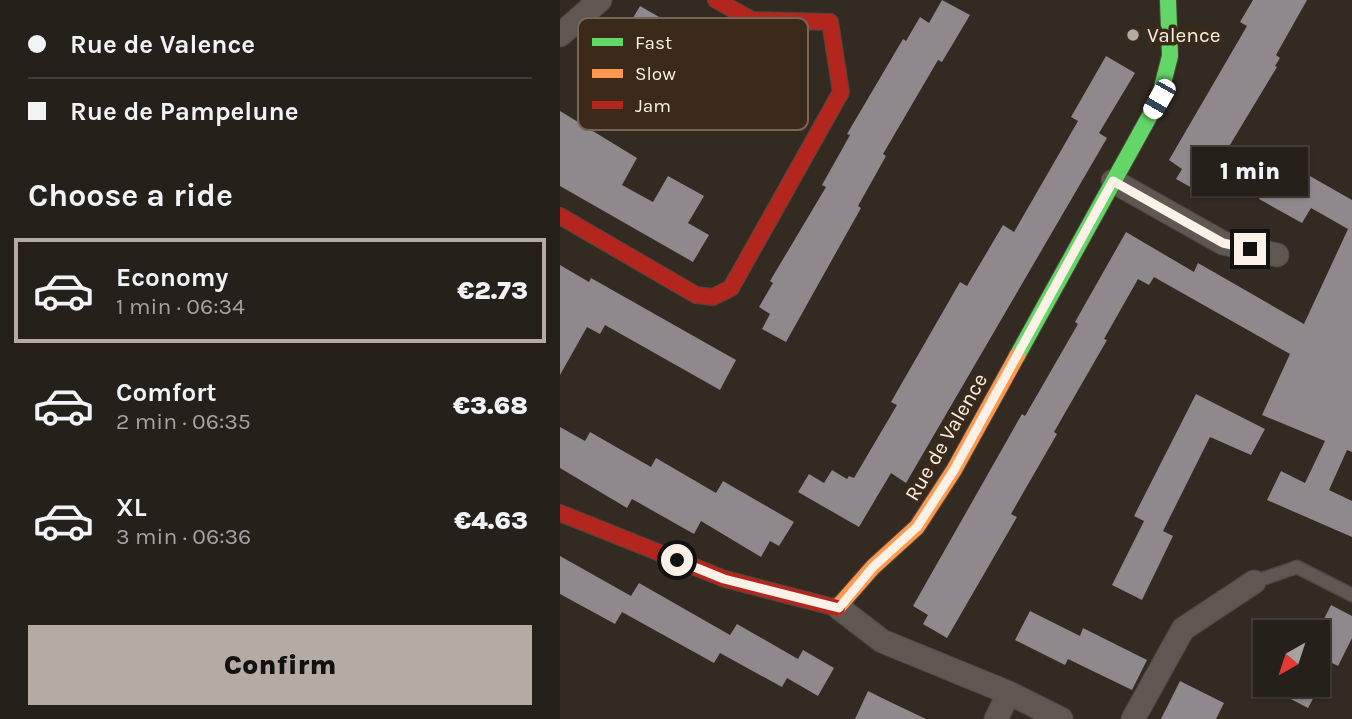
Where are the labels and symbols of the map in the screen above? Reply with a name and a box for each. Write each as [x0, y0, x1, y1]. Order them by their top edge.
legend [578, 18, 808, 130]
place label: Valence [1147, 23, 1221, 47]
marker: Valence [1125, 27, 1141, 43]
text: Fast [635, 32, 672, 54]
text: Slow [635, 63, 676, 85]
car [1140, 76, 1179, 122]
text: Jam [635, 95, 671, 117]
callout: 1 min [1192, 148, 1308, 196]
route end [1234, 233, 1266, 265]
street label: Rue de Valence [900, 369, 992, 505]
route start [661, 544, 693, 576]
north arrow [1253, 620, 1330, 696]

